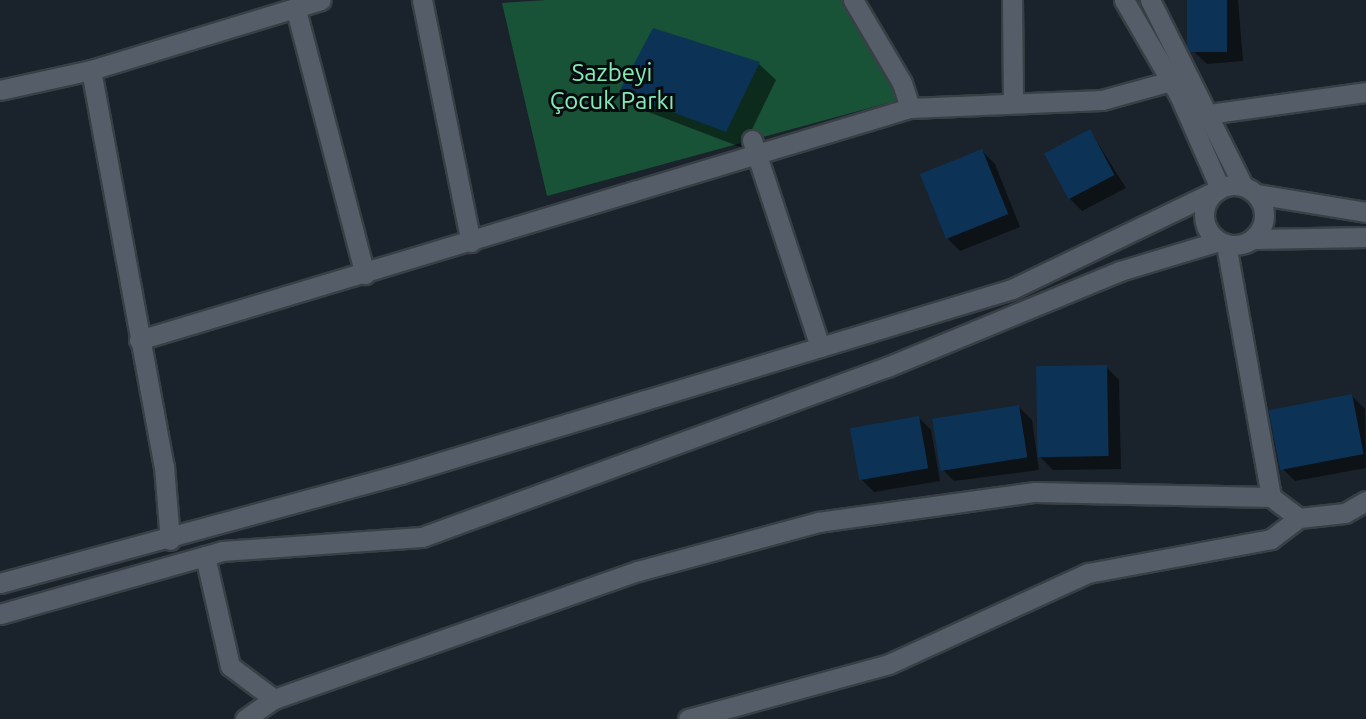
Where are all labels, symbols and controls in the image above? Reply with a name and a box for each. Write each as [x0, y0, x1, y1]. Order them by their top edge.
park label: Sazbeyi Çocuk Parkı [550, 59, 674, 115]

